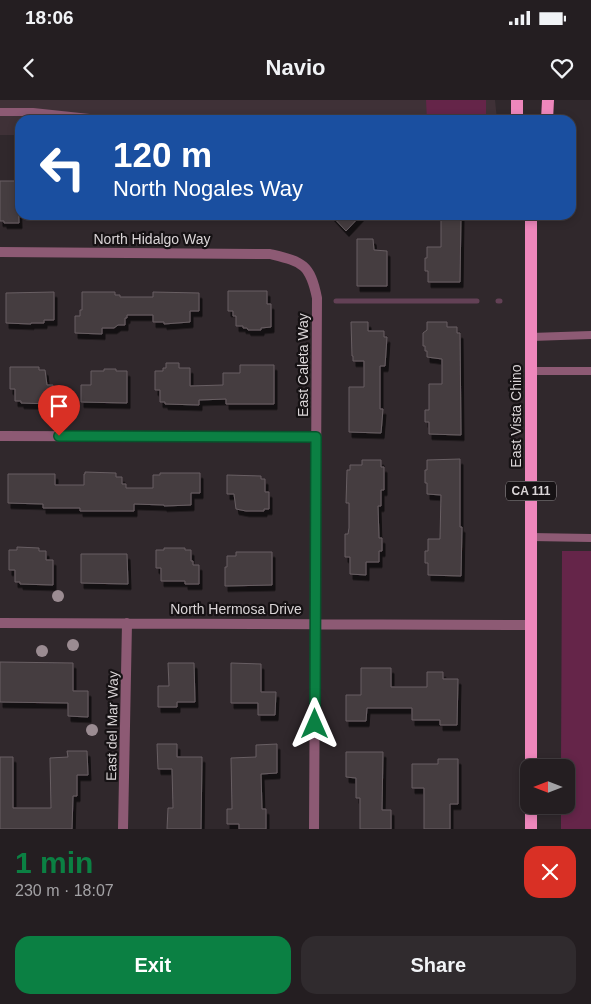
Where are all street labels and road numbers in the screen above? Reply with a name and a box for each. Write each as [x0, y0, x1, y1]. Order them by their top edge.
street label: North Hidalgo Way [94, 231, 210, 247]
street label: East Caleta Way [295, 313, 311, 417]
street label: East Vista Chino [508, 364, 524, 468]
road number: CA 111 [506, 482, 556, 501]
street label: North Hermosa Drive [170, 601, 302, 617]
street label: East del Mar Way [103, 671, 121, 781]

